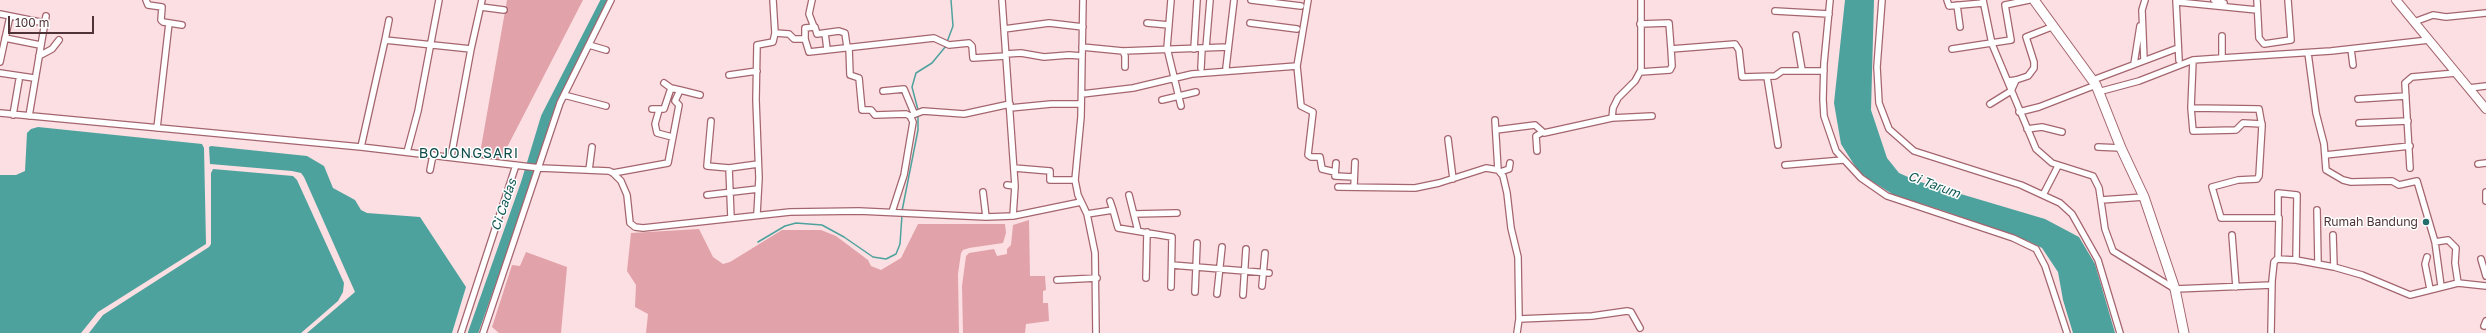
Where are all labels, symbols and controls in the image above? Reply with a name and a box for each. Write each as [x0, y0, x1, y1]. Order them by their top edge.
scale bar [10, 8, 96, 34]
text: 100 m [15, 15, 49, 30]
district label: BOJONGSARI [419, 146, 519, 162]
water label: Ci Tarum [1906, 168, 1962, 202]
water label: Ci Cadas [488, 177, 520, 233]
place label: Rumah Bandung [2323, 215, 2418, 229]
marker: Rumah Bandung [2421, 217, 2431, 227]

